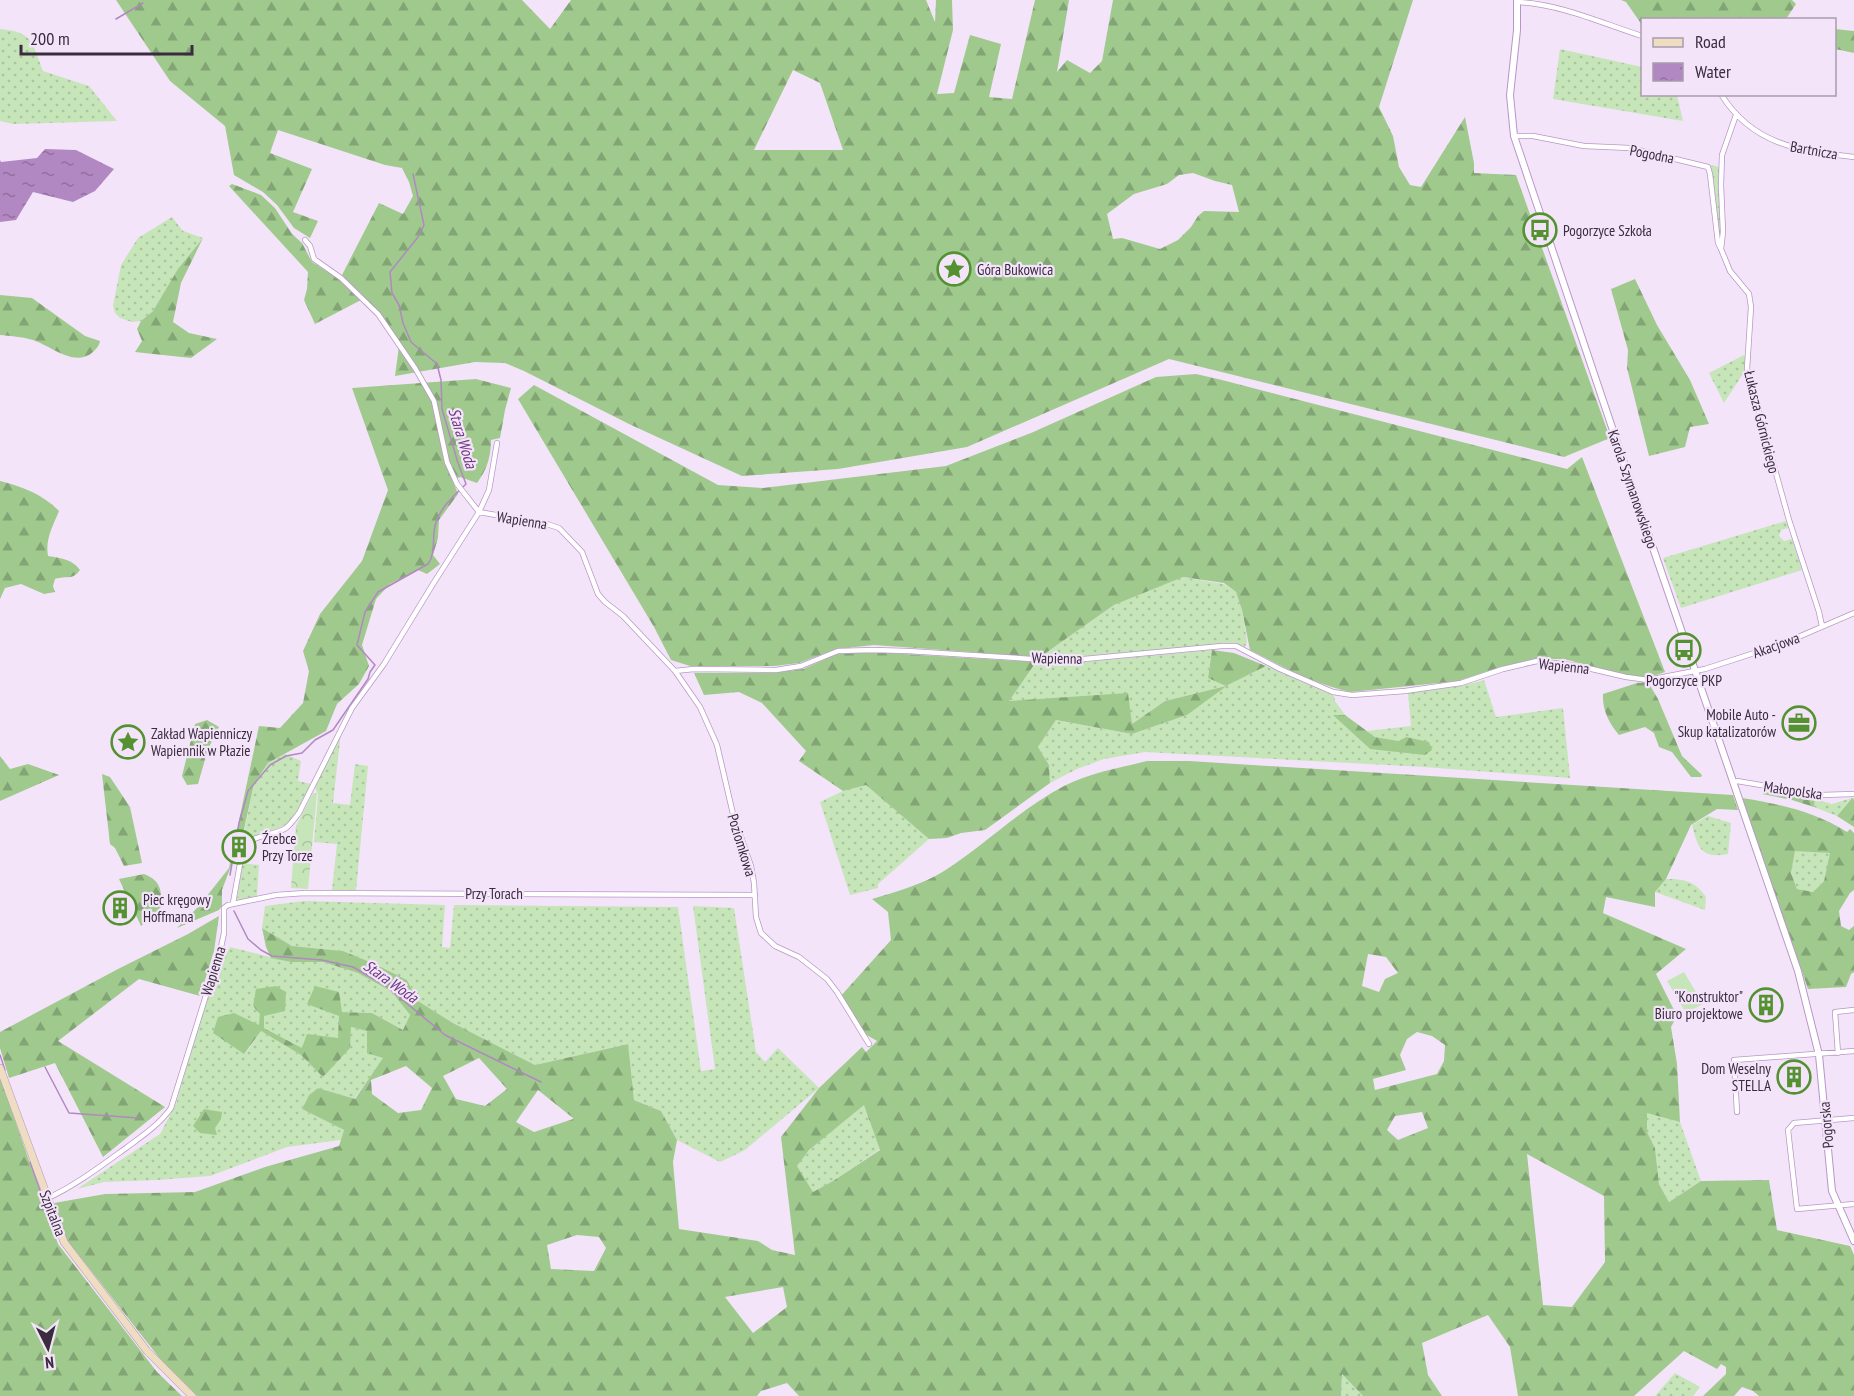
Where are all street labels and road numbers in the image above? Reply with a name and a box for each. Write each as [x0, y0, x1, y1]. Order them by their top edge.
street label: Bartnicza [1789, 136, 1839, 164]
street label: Pogodna [1628, 140, 1676, 168]
street label: Łukasza Górnickiego [1740, 369, 1784, 475]
street label: Karola Szymanowskiego [1604, 427, 1662, 551]
street label: Wapienna [495, 507, 549, 533]
street label: Akacjowa [1750, 628, 1802, 662]
street label: Wapienna [1031, 648, 1083, 668]
street label: Wapienna [1538, 654, 1590, 678]
street label: Małopolska [1762, 776, 1824, 804]
street label: Poziomkowa [723, 811, 761, 879]
street label: Przy Torach [465, 884, 523, 903]
street label: Wapienna [197, 944, 229, 998]
street label: Pogorska [1814, 1101, 1838, 1149]
street label: Szpitalna [36, 1187, 70, 1239]

